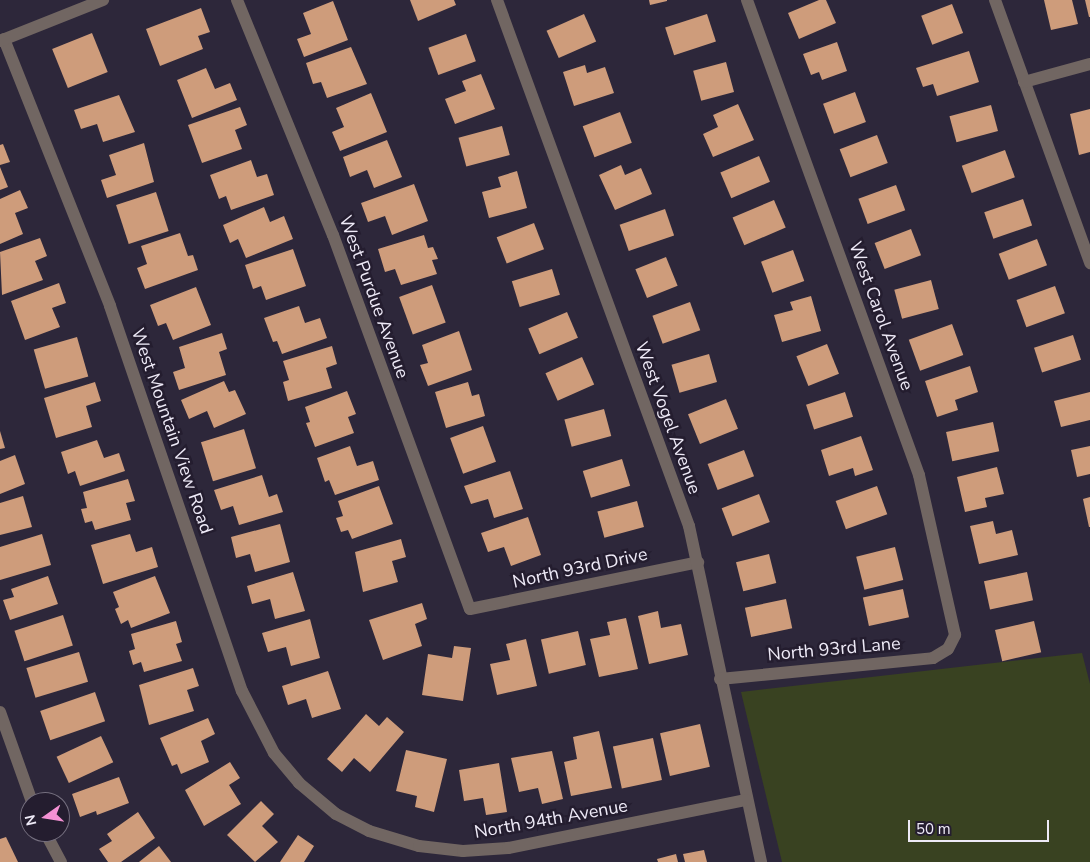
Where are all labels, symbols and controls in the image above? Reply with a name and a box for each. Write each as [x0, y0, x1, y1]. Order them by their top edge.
street label: West Purdue Avenue [335, 213, 413, 381]
street label: West Carol Avenue [844, 239, 918, 393]
street label: West Mountain View Road [127, 325, 217, 537]
street label: West Vogel Avenue [630, 339, 706, 497]
street label: North 93rd Drive [511, 543, 649, 593]
street label: North 93rd Lane [767, 632, 901, 666]
north arrow [20, 792, 70, 842]
street label: North 94th Avenue [473, 795, 629, 843]
scale bar [910, 810, 1051, 842]
text: N [20, 813, 41, 828]
text: 50 m [916, 819, 951, 839]

